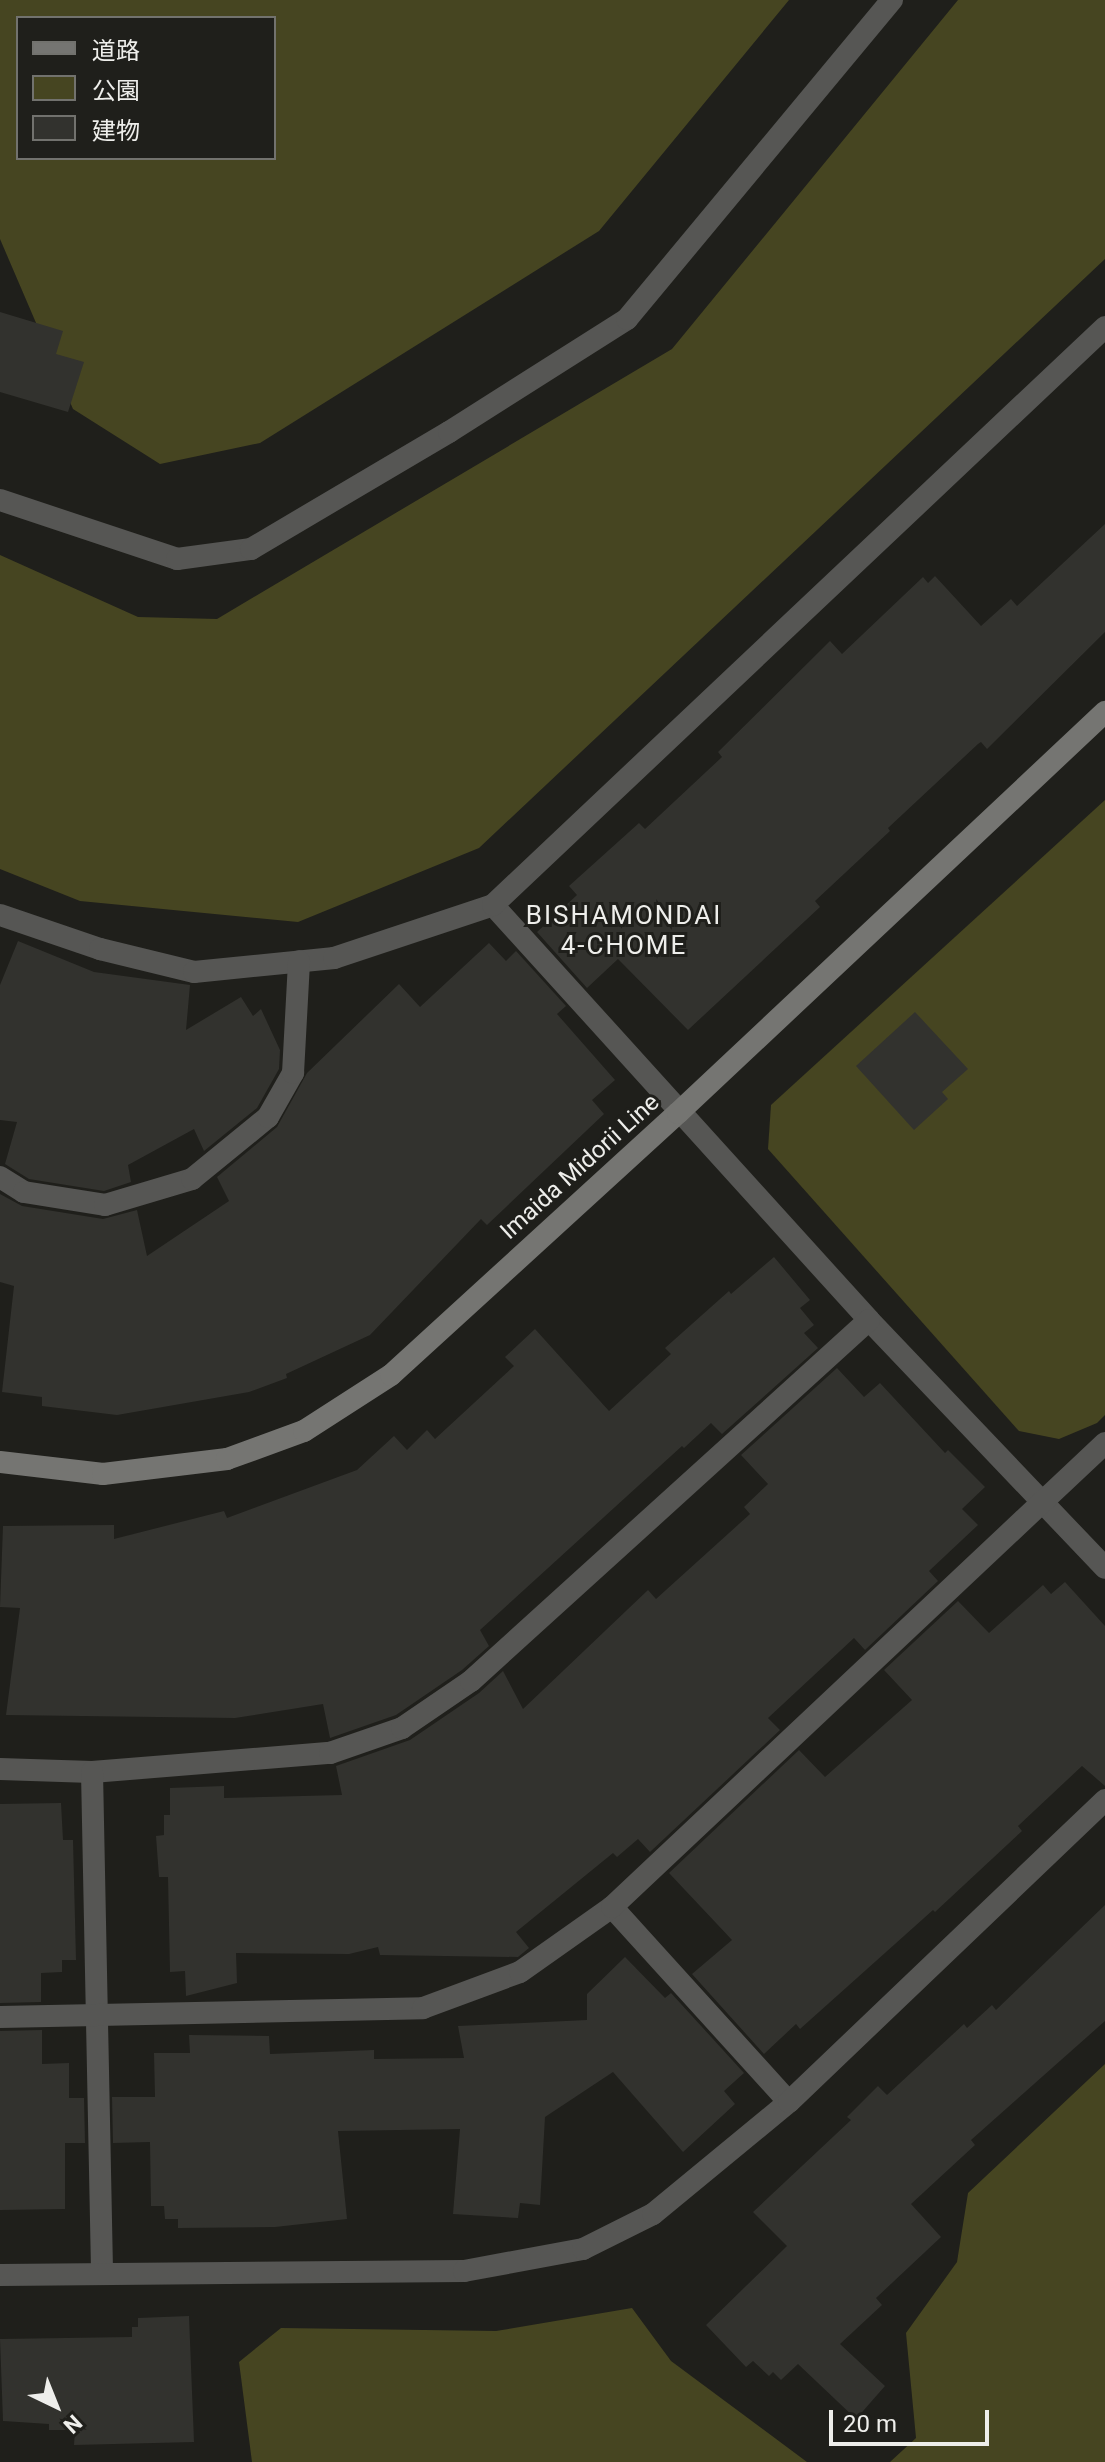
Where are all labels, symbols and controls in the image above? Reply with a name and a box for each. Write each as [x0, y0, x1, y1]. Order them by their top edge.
legend [16, 16, 276, 160]
text: 道路 [92, 37, 140, 65]
text: 公園 [92, 77, 140, 105]
text: 建物 [92, 117, 140, 145]
district label: BISHAMONDAI 4-CHOME [526, 900, 722, 962]
street label: Imaida Midorii Line [495, 1088, 665, 1246]
north arrow [16, 2366, 96, 2446]
scale bar [833, 2394, 993, 2444]
text: N [59, 2409, 87, 2438]
text: 20 m [843, 2410, 897, 2438]

